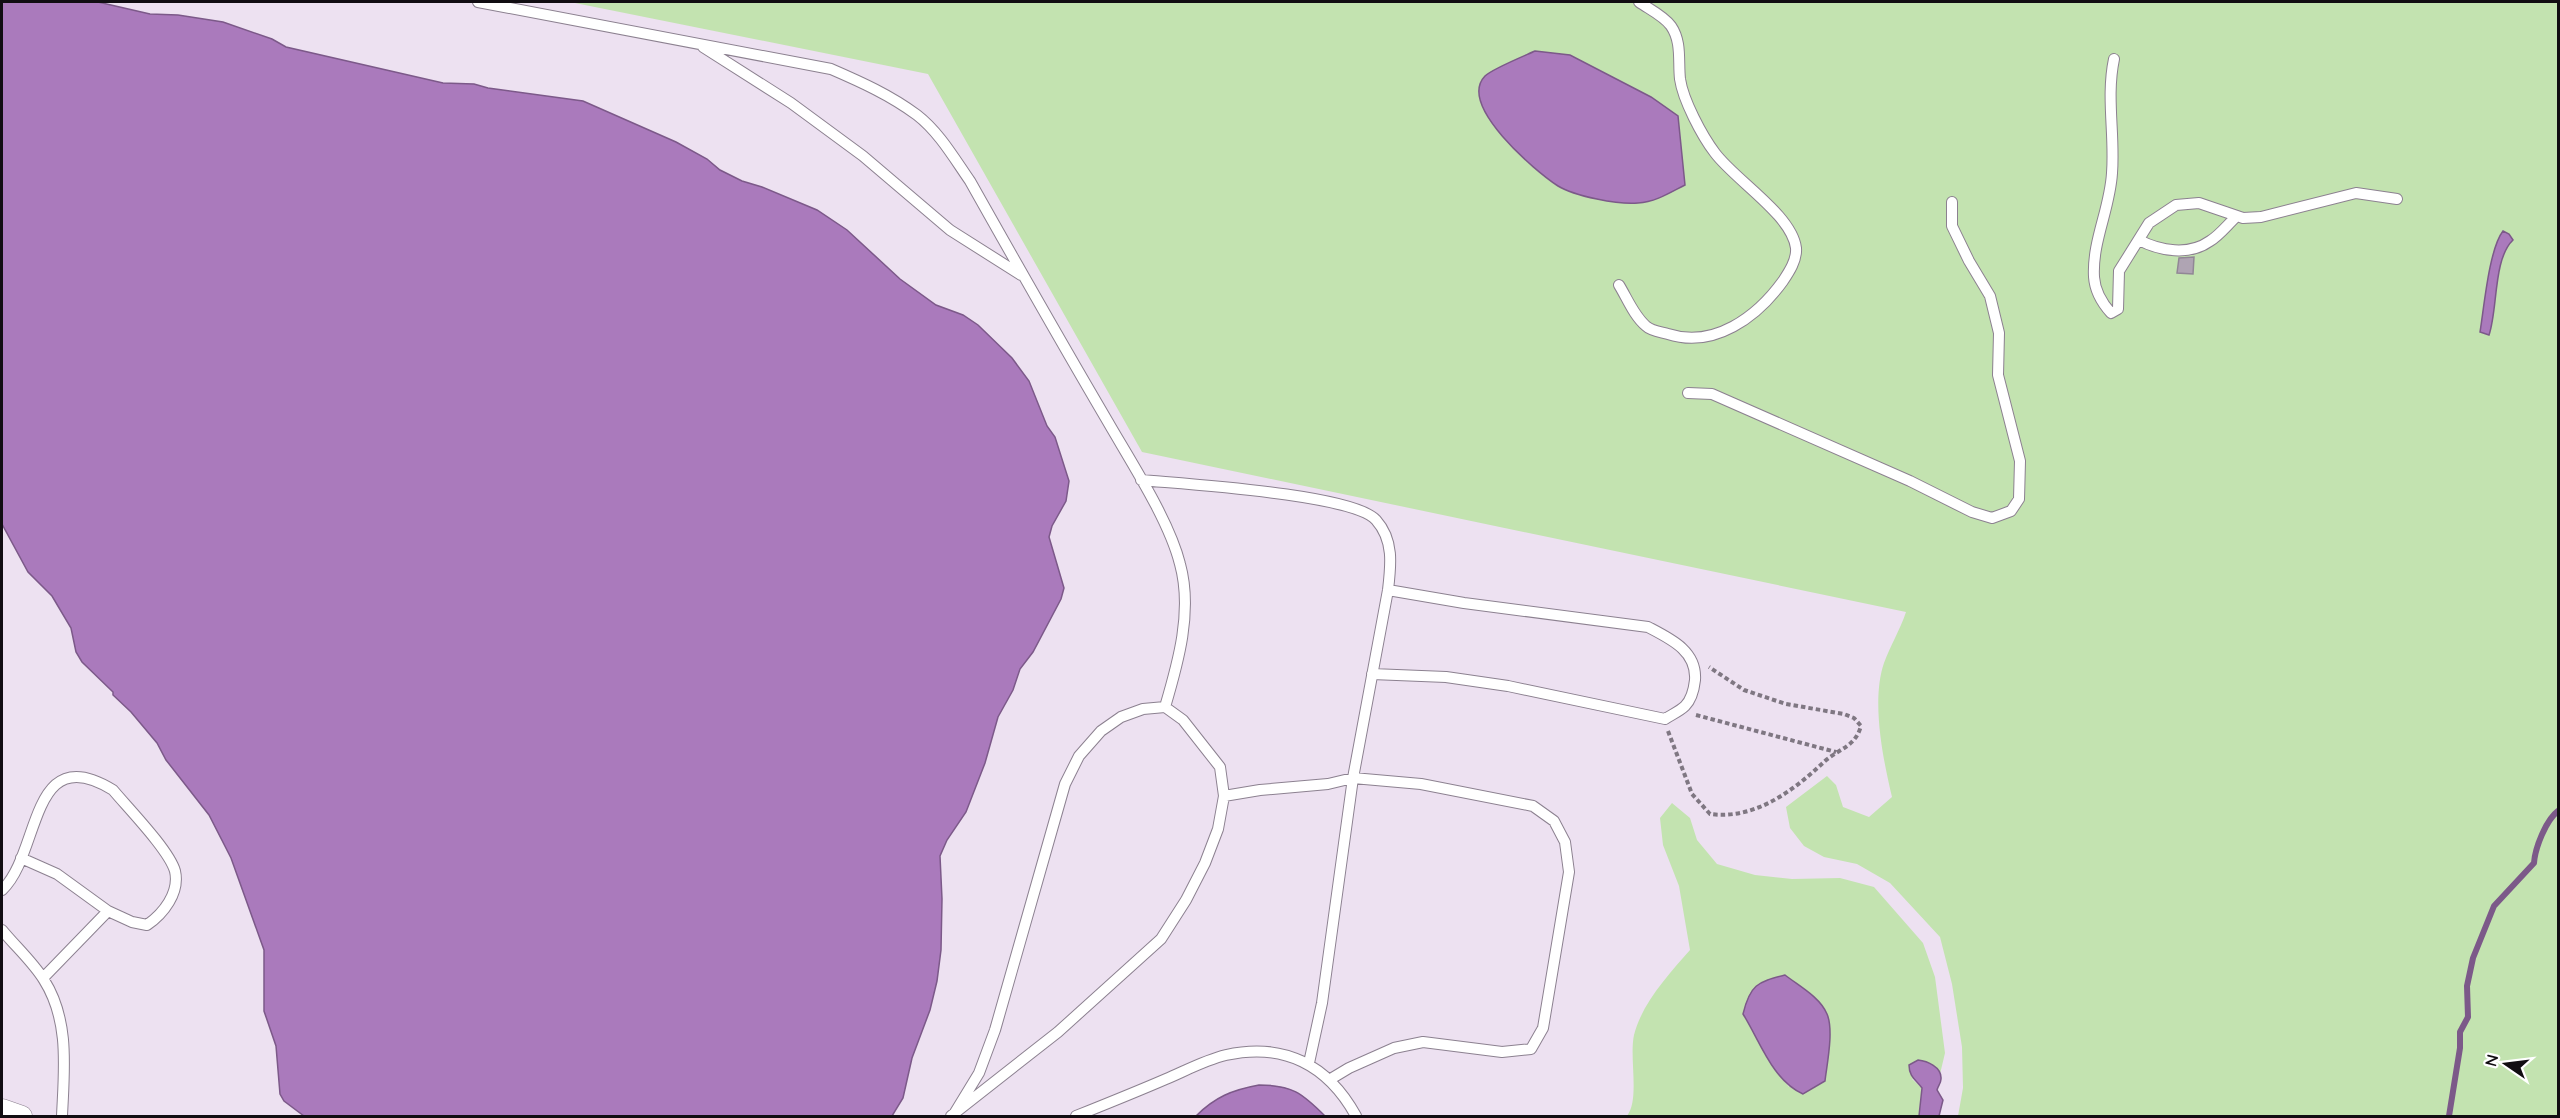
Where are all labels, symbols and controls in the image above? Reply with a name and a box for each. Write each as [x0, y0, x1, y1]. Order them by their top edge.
north arrow [2476, 1034, 2536, 1094]
text: N [2480, 1052, 2503, 1068]

